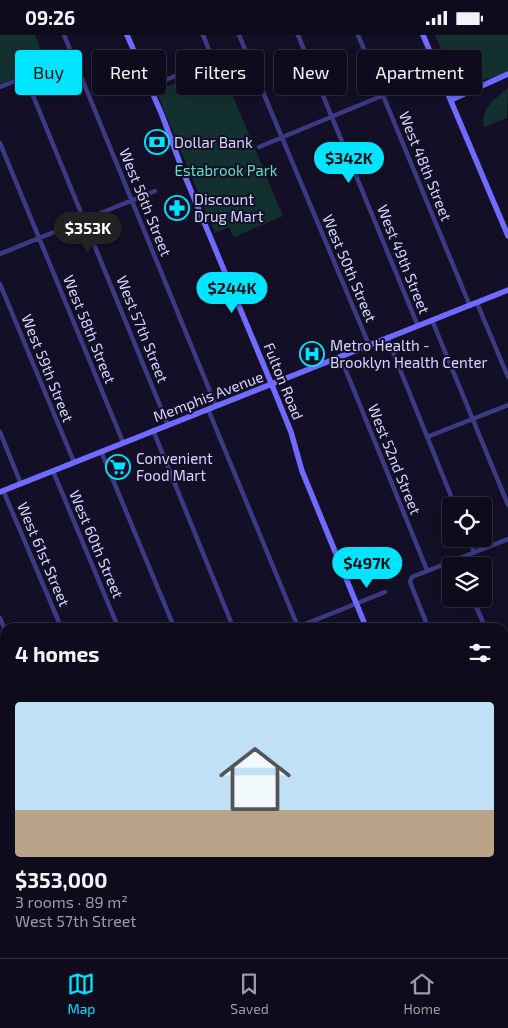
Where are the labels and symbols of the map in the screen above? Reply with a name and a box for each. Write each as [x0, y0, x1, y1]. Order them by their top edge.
street label: West 48th Street [396, 109, 456, 224]
bank icon: Dollar Bank [144, 129, 170, 155]
place label: Dollar Bank [174, 133, 253, 151]
pin: $342K [314, 141, 384, 184]
street label: West 56th Street [116, 145, 176, 259]
park label: Estabrook Park [175, 161, 278, 179]
place label: Discount Drug Mart [194, 190, 264, 225]
pharmacy icon: Discount Drug Mart [164, 195, 190, 221]
street label: West 49th Street [374, 202, 434, 316]
pin: $353K [53, 211, 123, 254]
street label: West 50th Street [319, 211, 381, 325]
pin: $244K [197, 271, 267, 314]
street label: West 58th Street [60, 272, 120, 386]
street label: West 57th Street [113, 273, 173, 385]
street label: West 59th Street [18, 311, 78, 425]
place label: Metro Health - Brooklyn Health Center [330, 336, 487, 371]
street label: Fulton Road [260, 340, 308, 422]
hospital icon: Metro Health - Brooklyn Health Center [299, 341, 325, 367]
street label: Memphis Avenue [150, 367, 266, 425]
street label: West 52nd Street [365, 401, 425, 517]
place label: Convenient Food Mart [136, 449, 213, 484]
supermarket icon: Convenient Food Mart [105, 454, 131, 480]
street label: West 60th Street [66, 487, 128, 601]
street label: West 61st Street [14, 499, 74, 609]
pin: $497K [332, 547, 402, 589]

